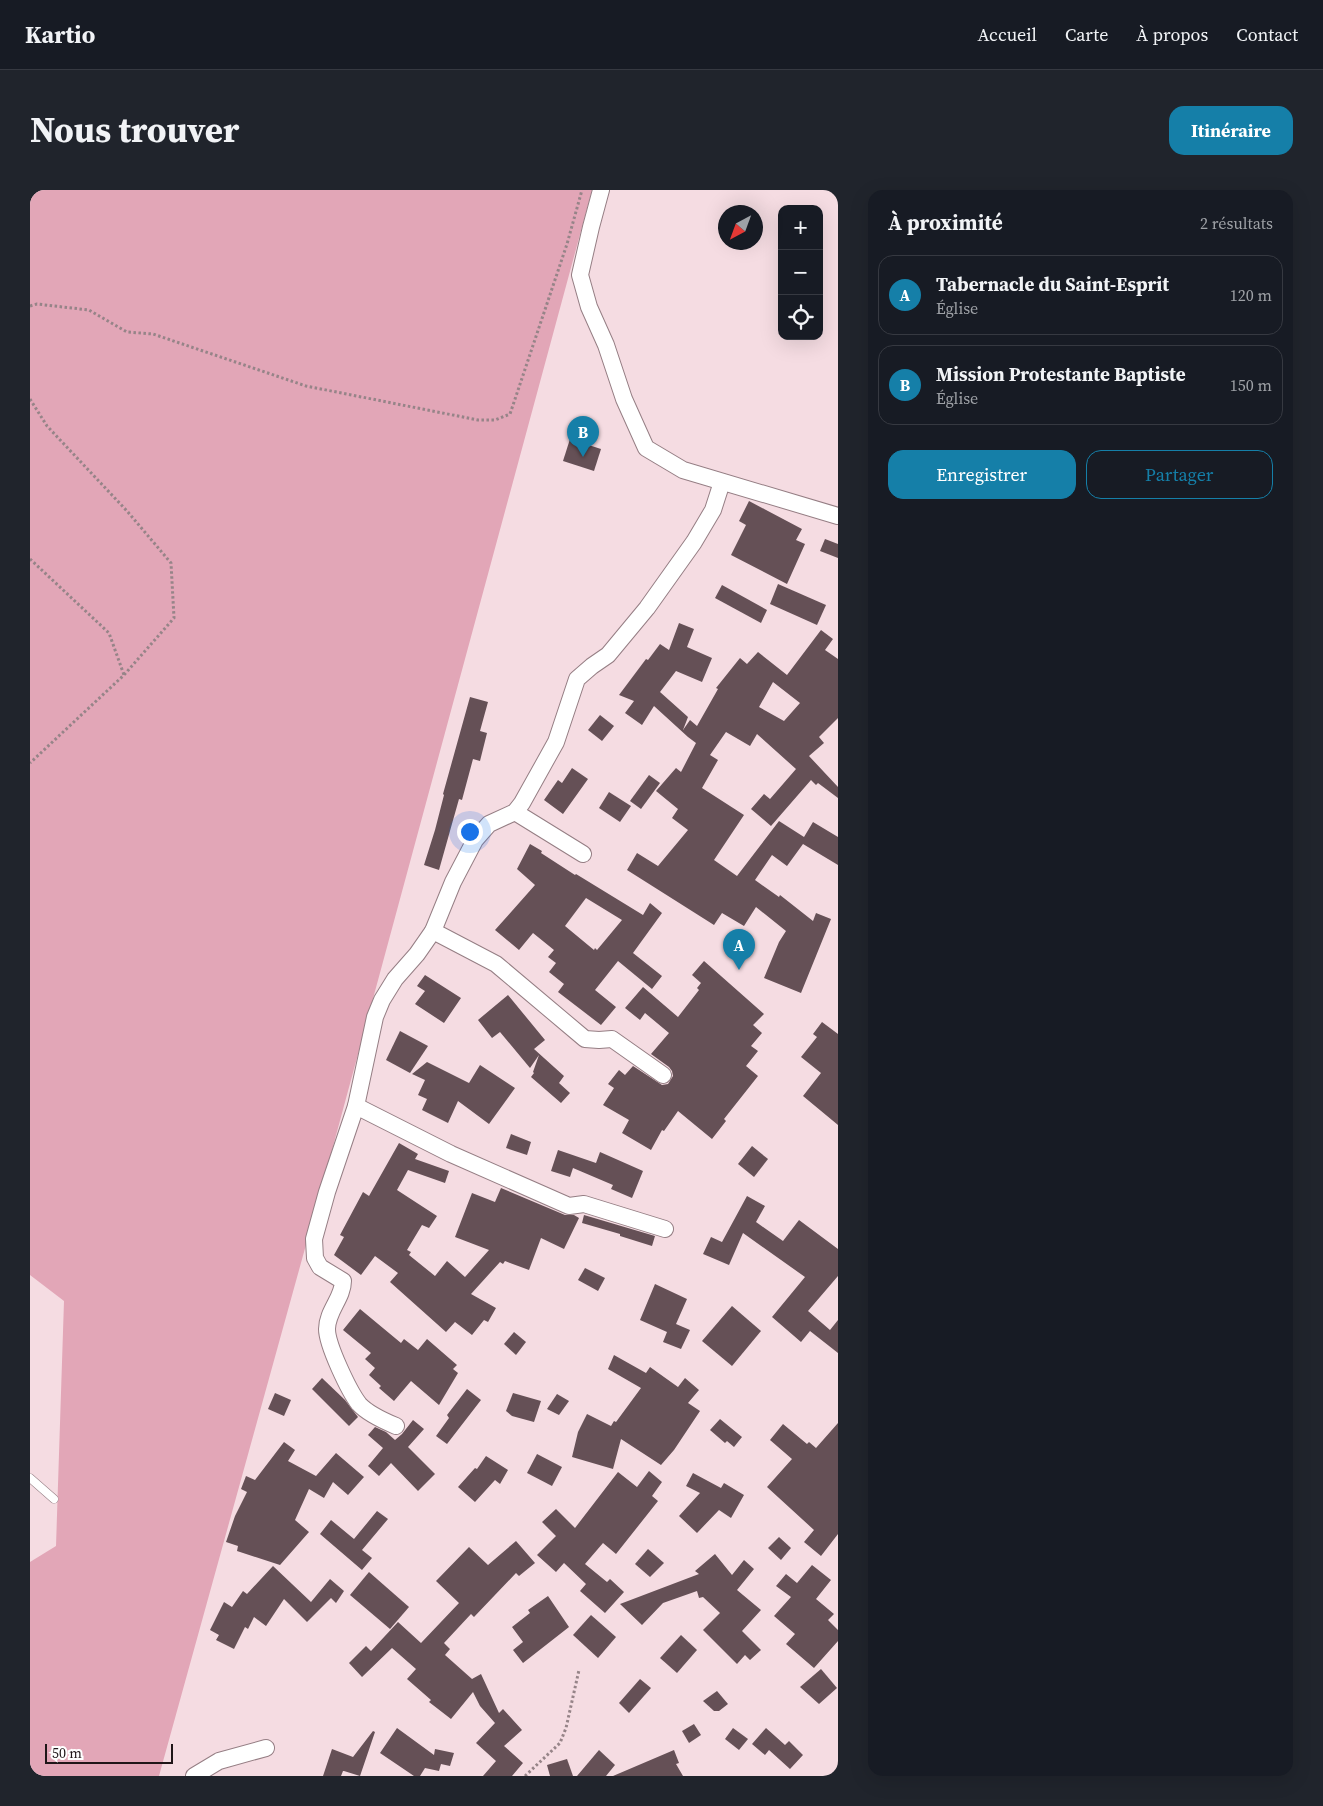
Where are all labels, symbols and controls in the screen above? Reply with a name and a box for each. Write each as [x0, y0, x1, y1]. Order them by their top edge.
text: Kartio [25, 18, 95, 51]
text: Accueil [978, 22, 1037, 47]
text: Carte [1065, 22, 1108, 47]
text: À propos [1136, 22, 1208, 47]
text: Contact [1236, 22, 1298, 47]
text: Nous trouver [30, 106, 239, 154]
button: Itinéraire [1169, 106, 1293, 155]
north arrow [718, 205, 763, 250]
map controls [778, 205, 823, 340]
button: + [778, 205, 823, 250]
text: À proximité [888, 208, 1003, 237]
text: 2 résultats [1200, 212, 1273, 234]
button: − [778, 250, 823, 295]
text: Tabernacle du Saint-Esprit [936, 271, 1169, 297]
text: A [900, 284, 910, 306]
text: 120 m [1230, 284, 1272, 306]
button: locate [778, 295, 823, 340]
text: Église [936, 297, 978, 319]
text: Mission Protestante Baptiste [936, 361, 1186, 387]
text: B [900, 374, 910, 396]
text: 150 m [1230, 374, 1272, 396]
text: Église [936, 387, 978, 409]
pin: B [567, 416, 599, 457]
button: Enregistrer [888, 450, 1076, 499]
button: Partager [1086, 450, 1273, 499]
your location [457, 819, 483, 845]
pin: A [723, 929, 755, 970]
scale bar [45, 1741, 172, 1764]
text: 50 m [52, 1743, 82, 1763]

